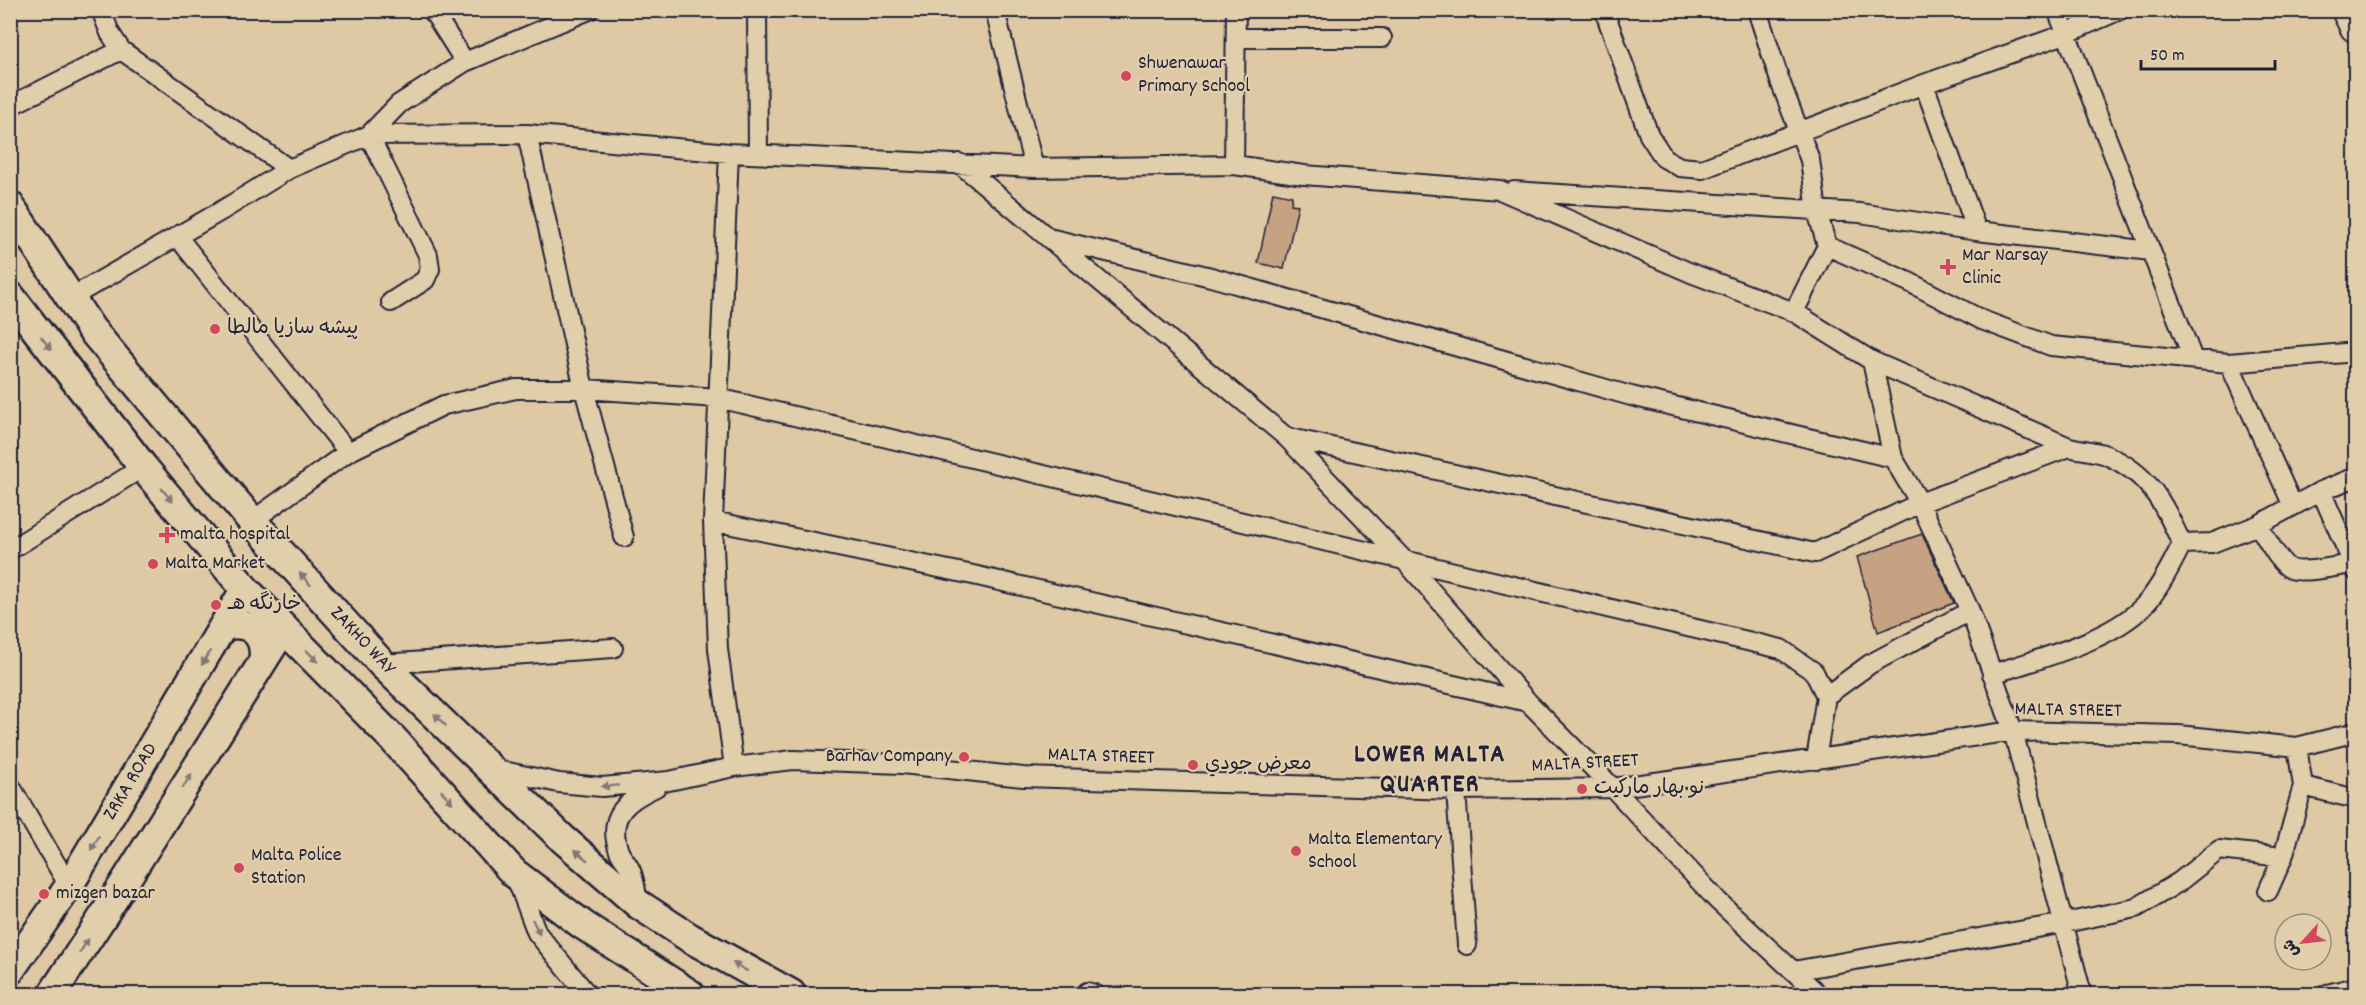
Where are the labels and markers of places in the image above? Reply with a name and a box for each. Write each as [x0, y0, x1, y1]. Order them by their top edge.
place label: Shwenawar Primary School [1138, 50, 1250, 101]
marker: Shwenawar Primary School [1119, 69, 1133, 83]
place label: Mar Narsay Clinic [1962, 242, 2049, 293]
marker: Mar Narsay Clinic [1939, 258, 1957, 276]
place label: پيشه سازيا مالطا [227, 315, 358, 343]
marker: پيشه سازيا مالطا [208, 322, 222, 336]
place label: malta hospital [180, 521, 290, 549]
marker: malta hospital [158, 526, 176, 544]
place label: Malta Market [165, 550, 265, 578]
marker: Malta Market [146, 557, 160, 571]
place label: خارنگه هـ [227, 591, 301, 619]
marker: خارنگه هـ [209, 598, 223, 612]
place label: Barhav Company [826, 743, 953, 771]
marker: Barhav Company [957, 750, 971, 764]
place label: معرض جودي [1205, 751, 1312, 779]
marker: معرض جودي [1186, 758, 1200, 772]
place label: نو بهار ماركيت [1594, 775, 1704, 803]
marker: نو بهار ماركيت [1575, 782, 1589, 796]
place label: Malta Elementary School [1308, 826, 1443, 877]
place label: Malta Police Station [251, 842, 342, 893]
marker: Malta Elementary School [1289, 844, 1303, 858]
marker: Malta Police Station [232, 861, 246, 875]
place label: mizgen bazar [56, 880, 155, 908]
marker: mizgen bazar [37, 887, 51, 901]

